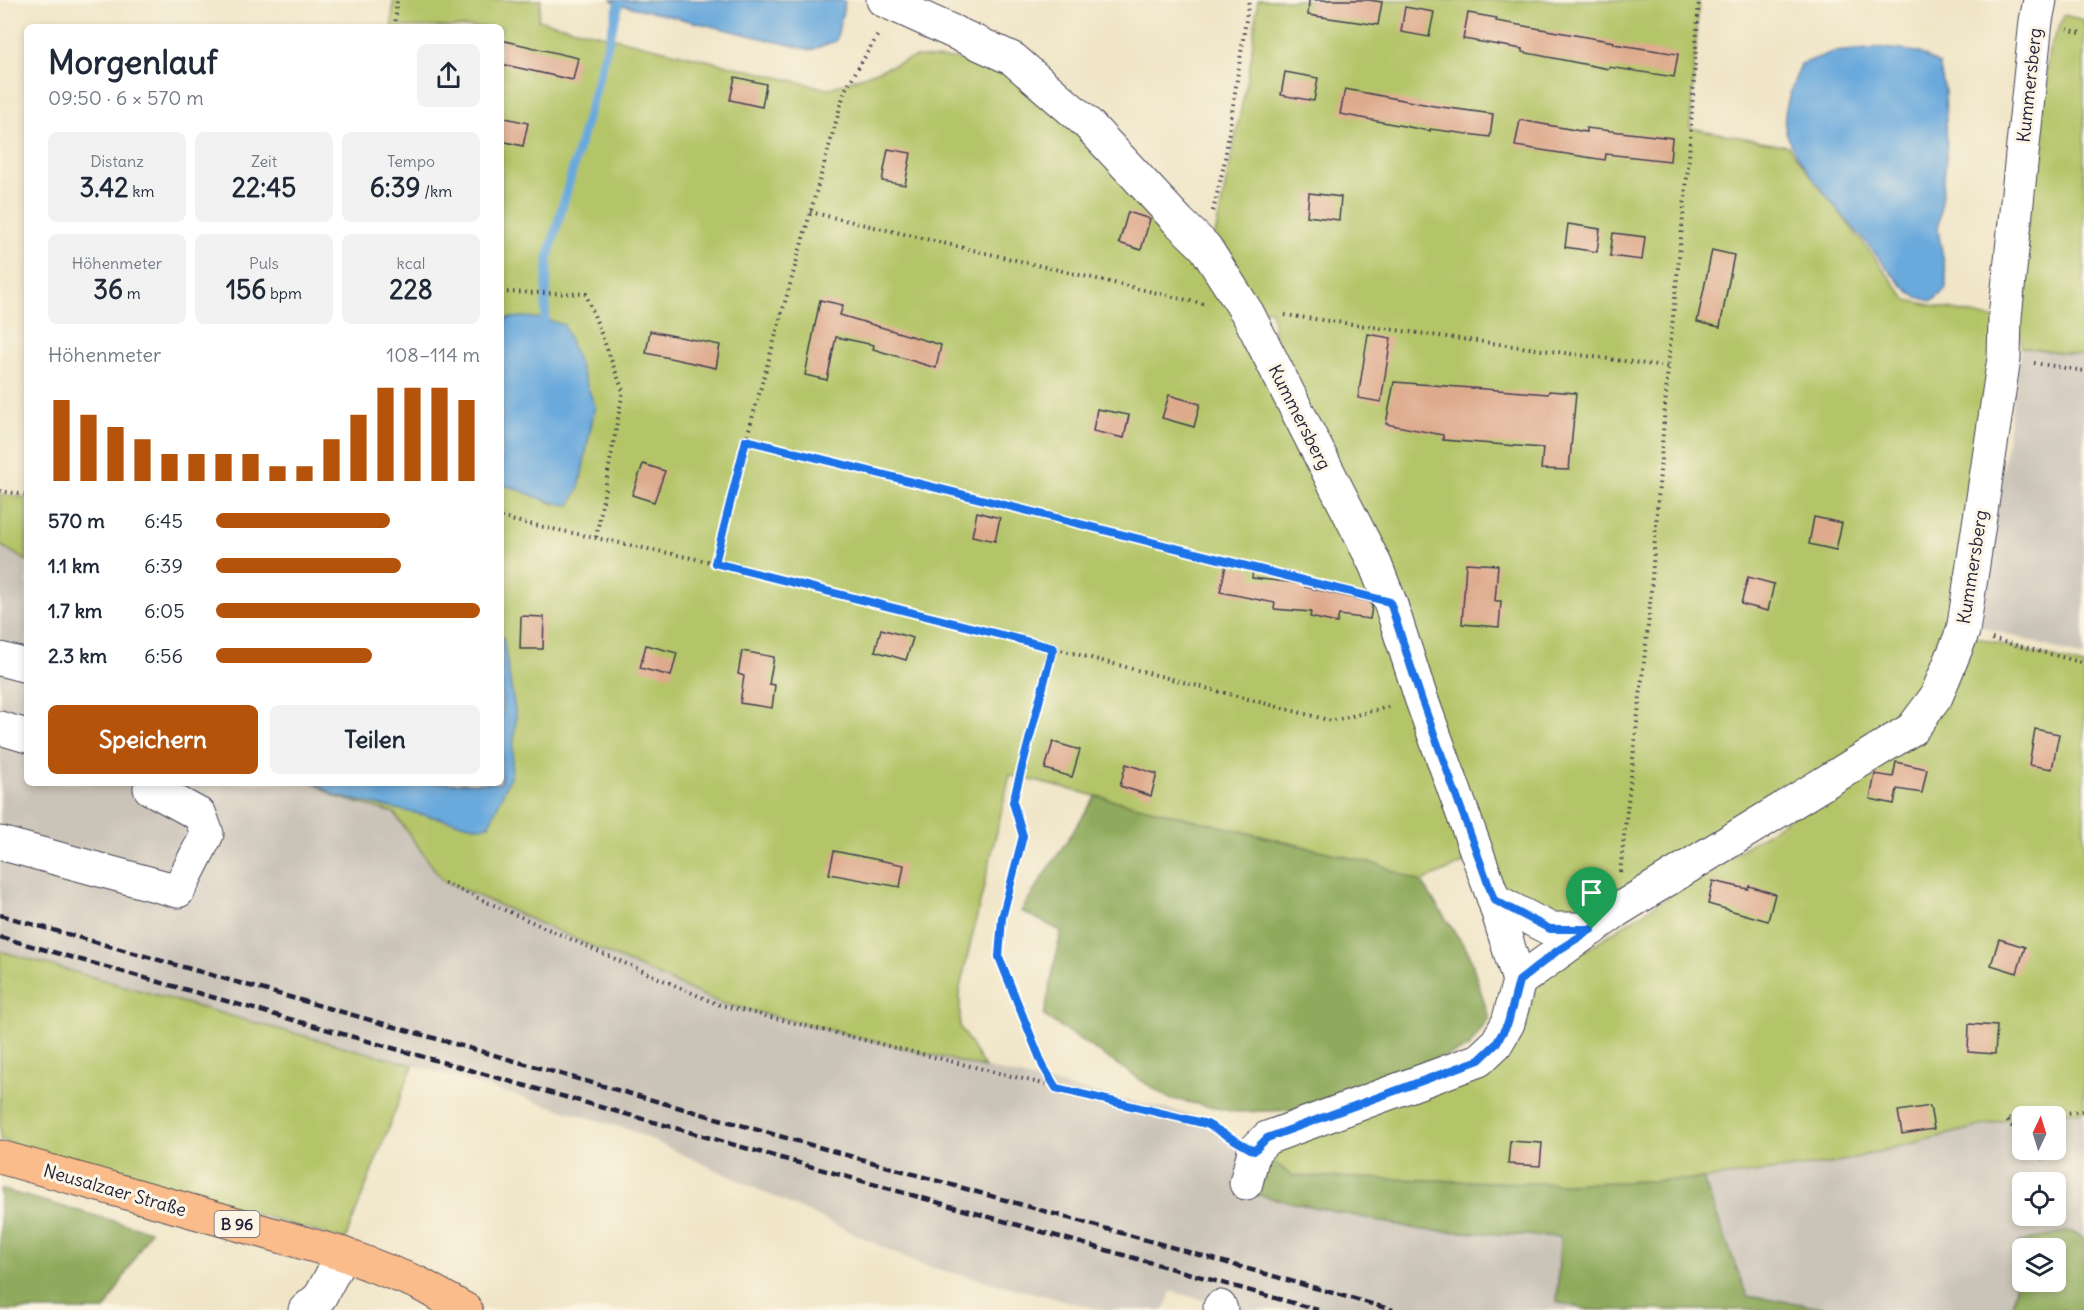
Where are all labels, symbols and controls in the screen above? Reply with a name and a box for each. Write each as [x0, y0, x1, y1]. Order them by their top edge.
street label: Kummersberg [2012, 27, 2046, 143]
text: Morgenlauf [48, 41, 218, 83]
button: share [417, 44, 480, 107]
text: 09:50 · 6 × 570 m [48, 85, 204, 110]
text: Distanz [90, 151, 144, 171]
text: Zeit [251, 151, 277, 171]
text: Tempo [387, 151, 435, 171]
text: 3.42 [80, 171, 128, 204]
text: 22:45 [232, 171, 296, 204]
text: 6:39 [370, 171, 420, 204]
text: km [128, 181, 154, 201]
text: /km [420, 181, 452, 201]
text: Höhenmeter [72, 253, 162, 273]
text: Puls [249, 253, 279, 273]
text: kcal [397, 253, 425, 273]
text: 36 [93, 273, 123, 306]
text: 156 [226, 273, 266, 306]
text: 228 [389, 273, 433, 306]
text: m [123, 283, 141, 303]
text: bpm [266, 283, 302, 303]
text: Höhenmeter [48, 342, 161, 367]
text: 108–114 m [386, 342, 480, 367]
street label: Kummersberg [1264, 361, 1336, 473]
text: 570 m [48, 508, 105, 533]
text: 6:45 [144, 508, 183, 533]
street label: Kummersberg [1952, 508, 1992, 626]
text: 1.1 km [48, 553, 100, 578]
text: 6:39 [144, 553, 183, 578]
text: 1.7 km [48, 598, 102, 623]
text: 6:05 [144, 598, 185, 623]
text: 2.3 km [48, 643, 107, 668]
text: 6:56 [144, 643, 183, 668]
button: Speichern [48, 705, 258, 774]
button: Teilen [270, 705, 480, 774]
pin [1566, 867, 1617, 929]
icon: arrive [1575, 876, 1608, 909]
north arrow [2012, 1106, 2066, 1160]
map controls [2012, 1106, 2066, 1292]
street label: Neusalzaer Straße [41, 1159, 189, 1221]
button: locate [2012, 1172, 2066, 1226]
road number: B 96 [214, 1211, 260, 1237]
button: layers [2012, 1238, 2066, 1292]

